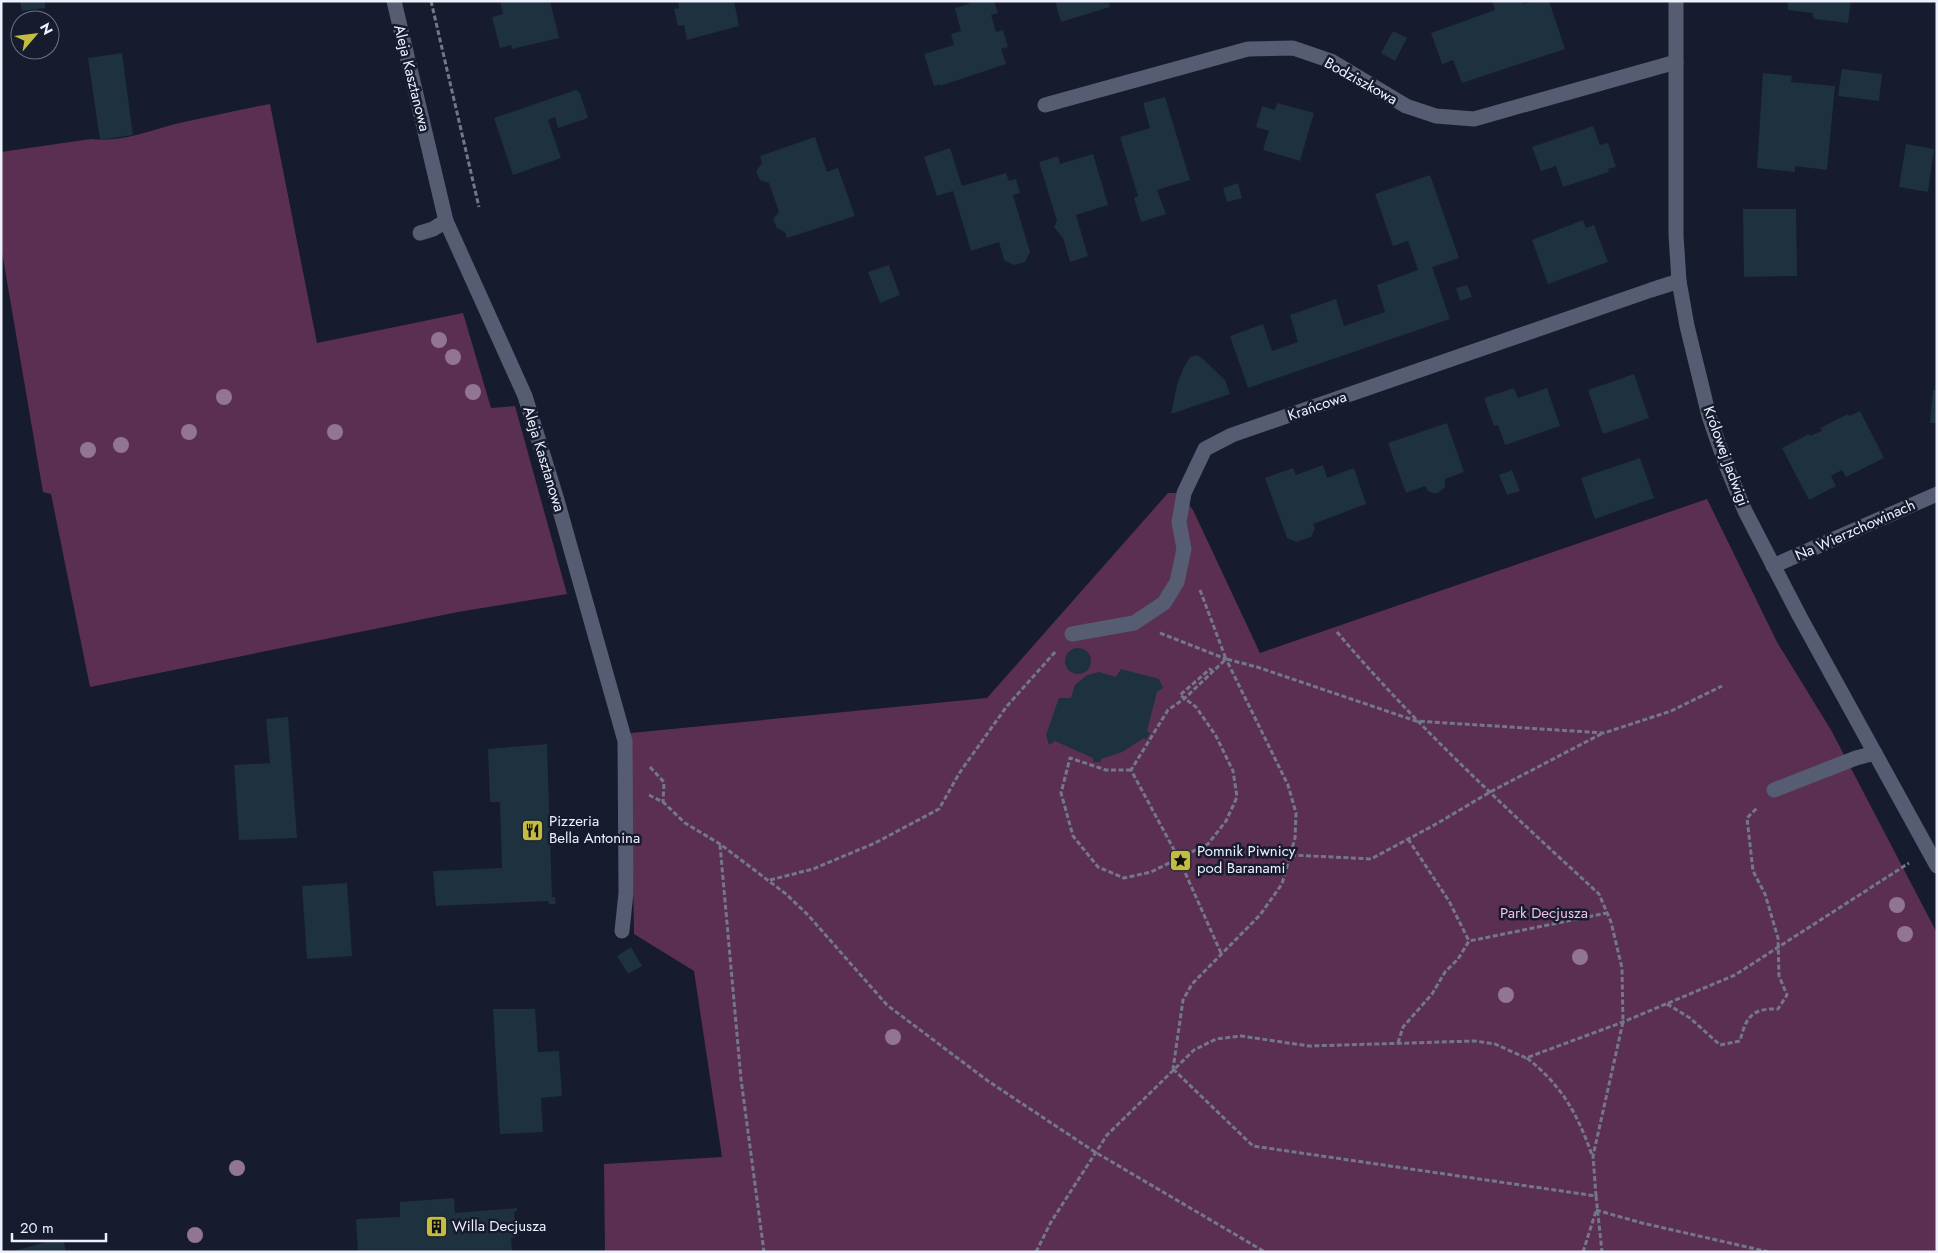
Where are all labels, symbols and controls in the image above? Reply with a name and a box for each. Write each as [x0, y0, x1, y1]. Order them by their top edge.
north arrow [10, 10, 60, 60]
text: N [35, 19, 58, 39]
street label: Aleja Kasztanowa [388, 22, 436, 134]
street label: Bodziszkowa [1320, 52, 1402, 110]
street label: Krańcowa [1284, 386, 1350, 426]
street label: Królowej Jadwigi [1698, 403, 1754, 509]
street label: Aleja Kasztanowa [518, 404, 570, 514]
street label: Na Wierzchowinach [1791, 494, 1919, 566]
place label: Pizzeria Bella Antonina [549, 810, 640, 849]
restaurant icon: Pizzeria Bella Antonina [521, 818, 545, 842]
place label: Pomnik Piwnicy pod Baranami [1197, 840, 1296, 879]
place icon: Pomnik Piwnicy pod Baranami [1169, 848, 1193, 872]
park label: Park Decjusza [1500, 902, 1588, 924]
scale bar [12, 1210, 106, 1242]
building icon: Willa Decjusza [424, 1214, 448, 1238]
place label: Willa Decjusza [452, 1215, 546, 1237]
text: 20 m [20, 1217, 54, 1239]

